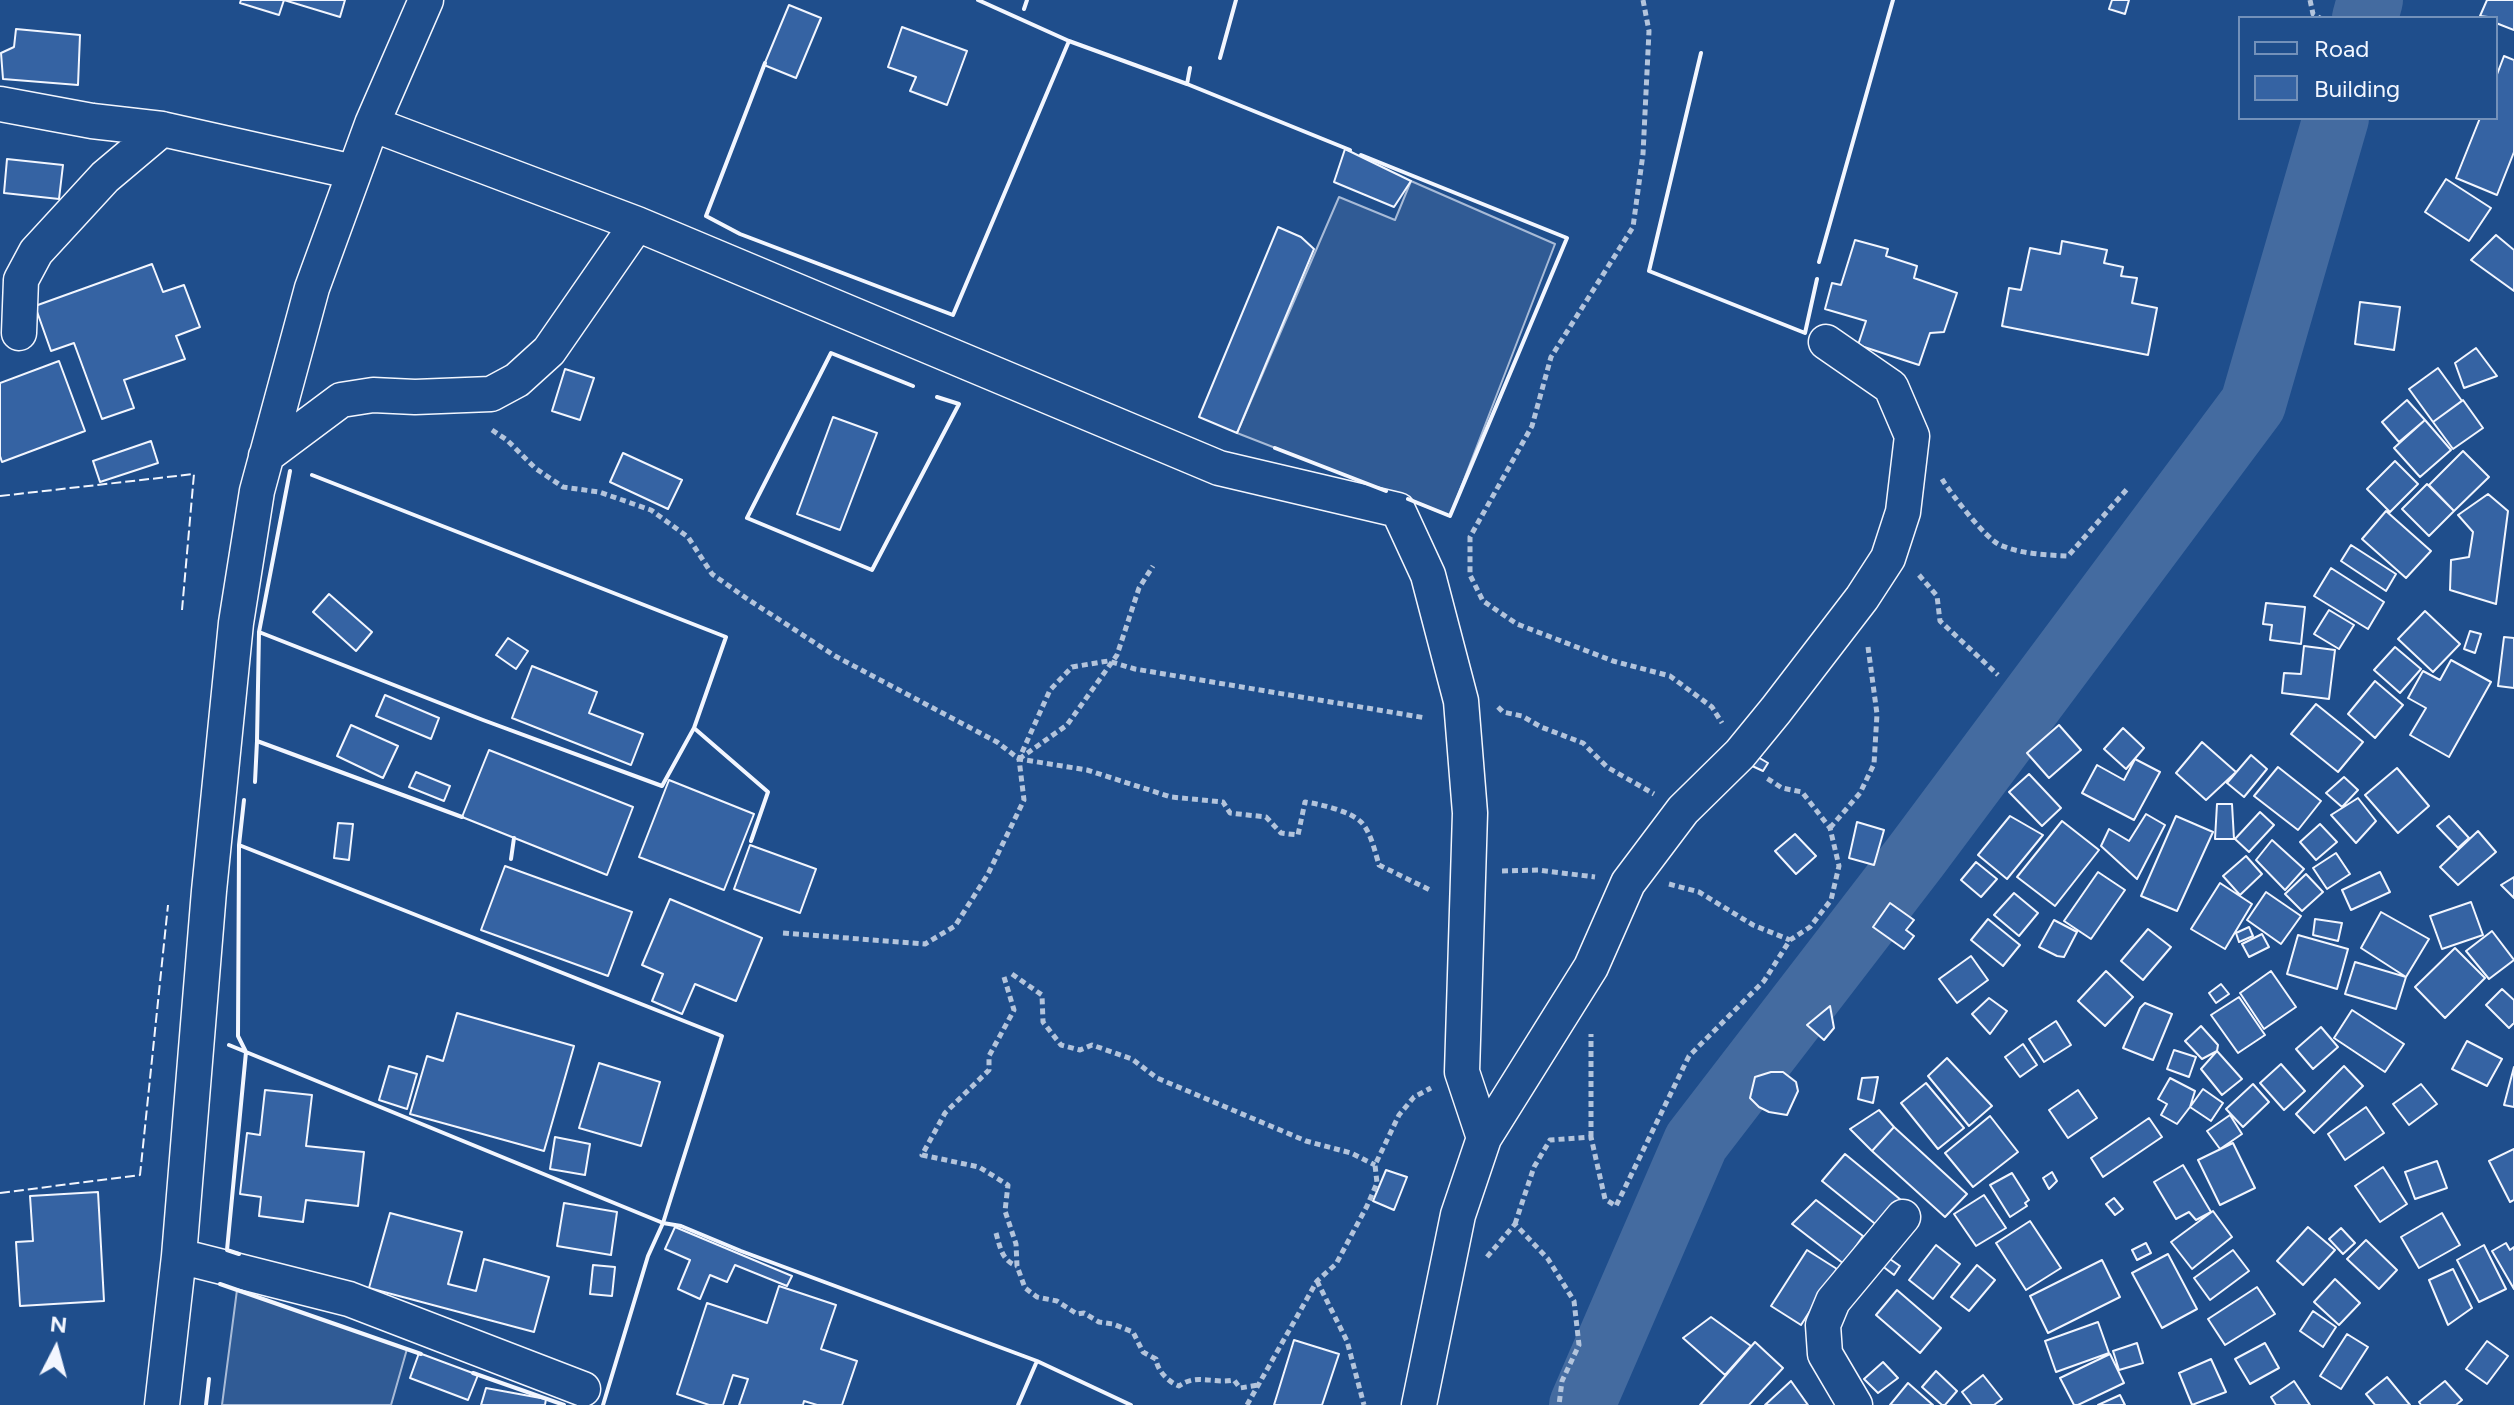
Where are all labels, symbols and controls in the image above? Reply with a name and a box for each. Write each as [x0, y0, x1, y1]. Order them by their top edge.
legend [2238, 16, 2498, 120]
text: Road [2314, 34, 2369, 63]
text: Building [2314, 74, 2400, 103]
north arrow [16, 1309, 96, 1389]
text: N [49, 1310, 68, 1339]

